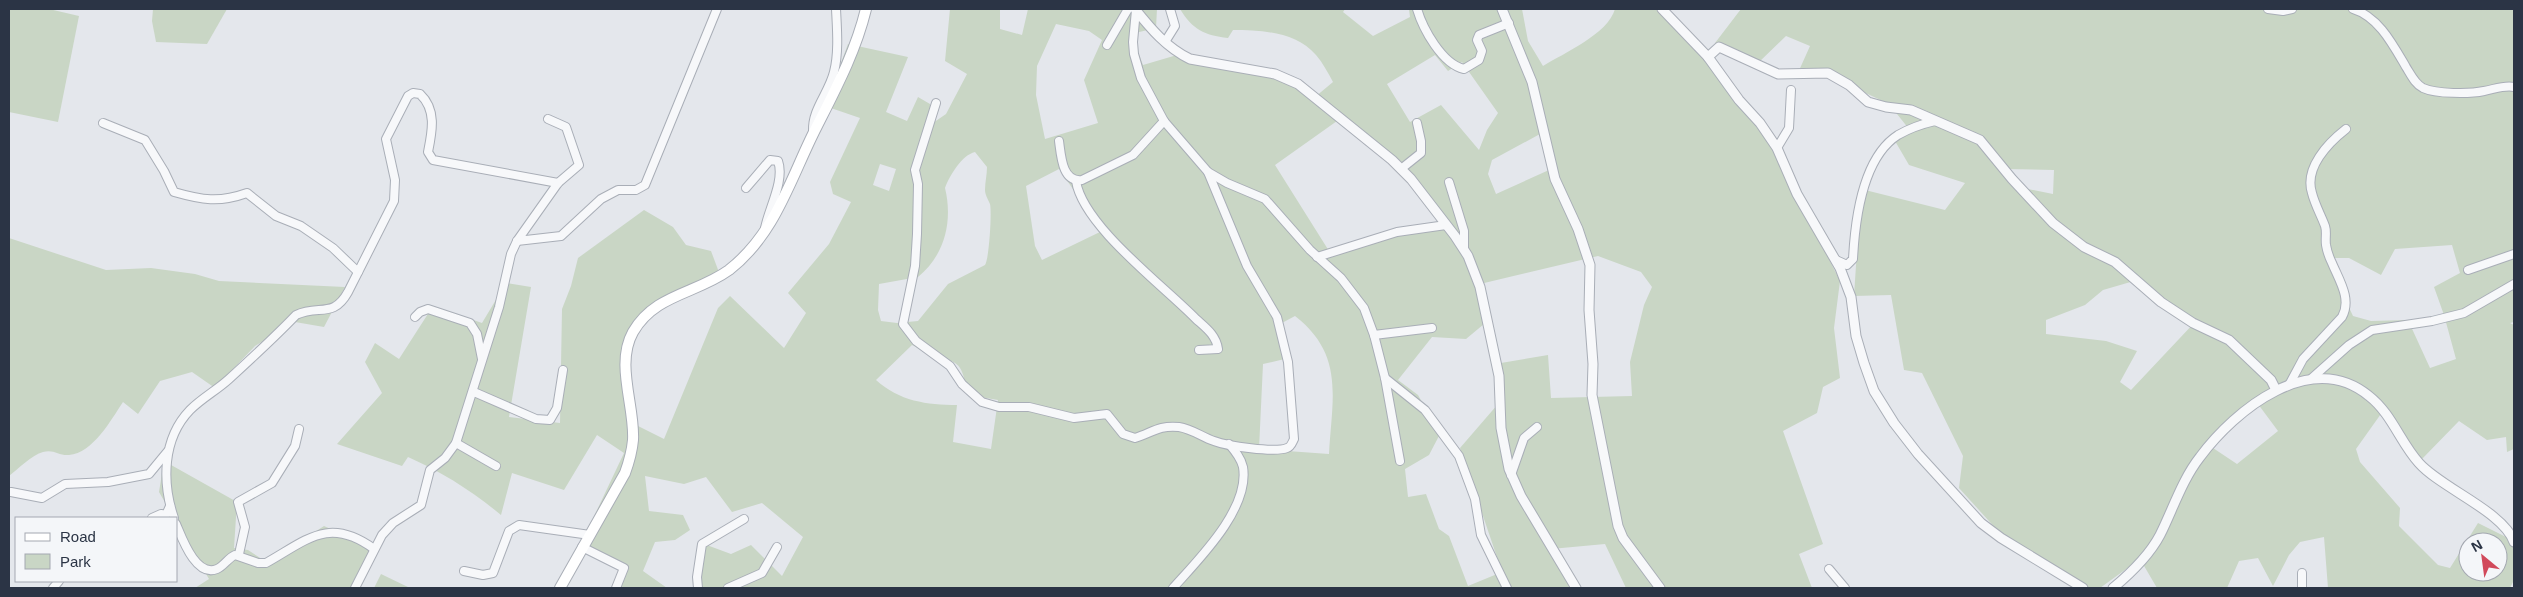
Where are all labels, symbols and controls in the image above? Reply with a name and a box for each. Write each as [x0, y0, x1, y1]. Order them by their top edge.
legend [15, 517, 178, 582]
text: Road [60, 528, 96, 545]
north arrow [2458, 532, 2508, 582]
text: N [2468, 536, 2485, 555]
text: Park [60, 553, 91, 570]

